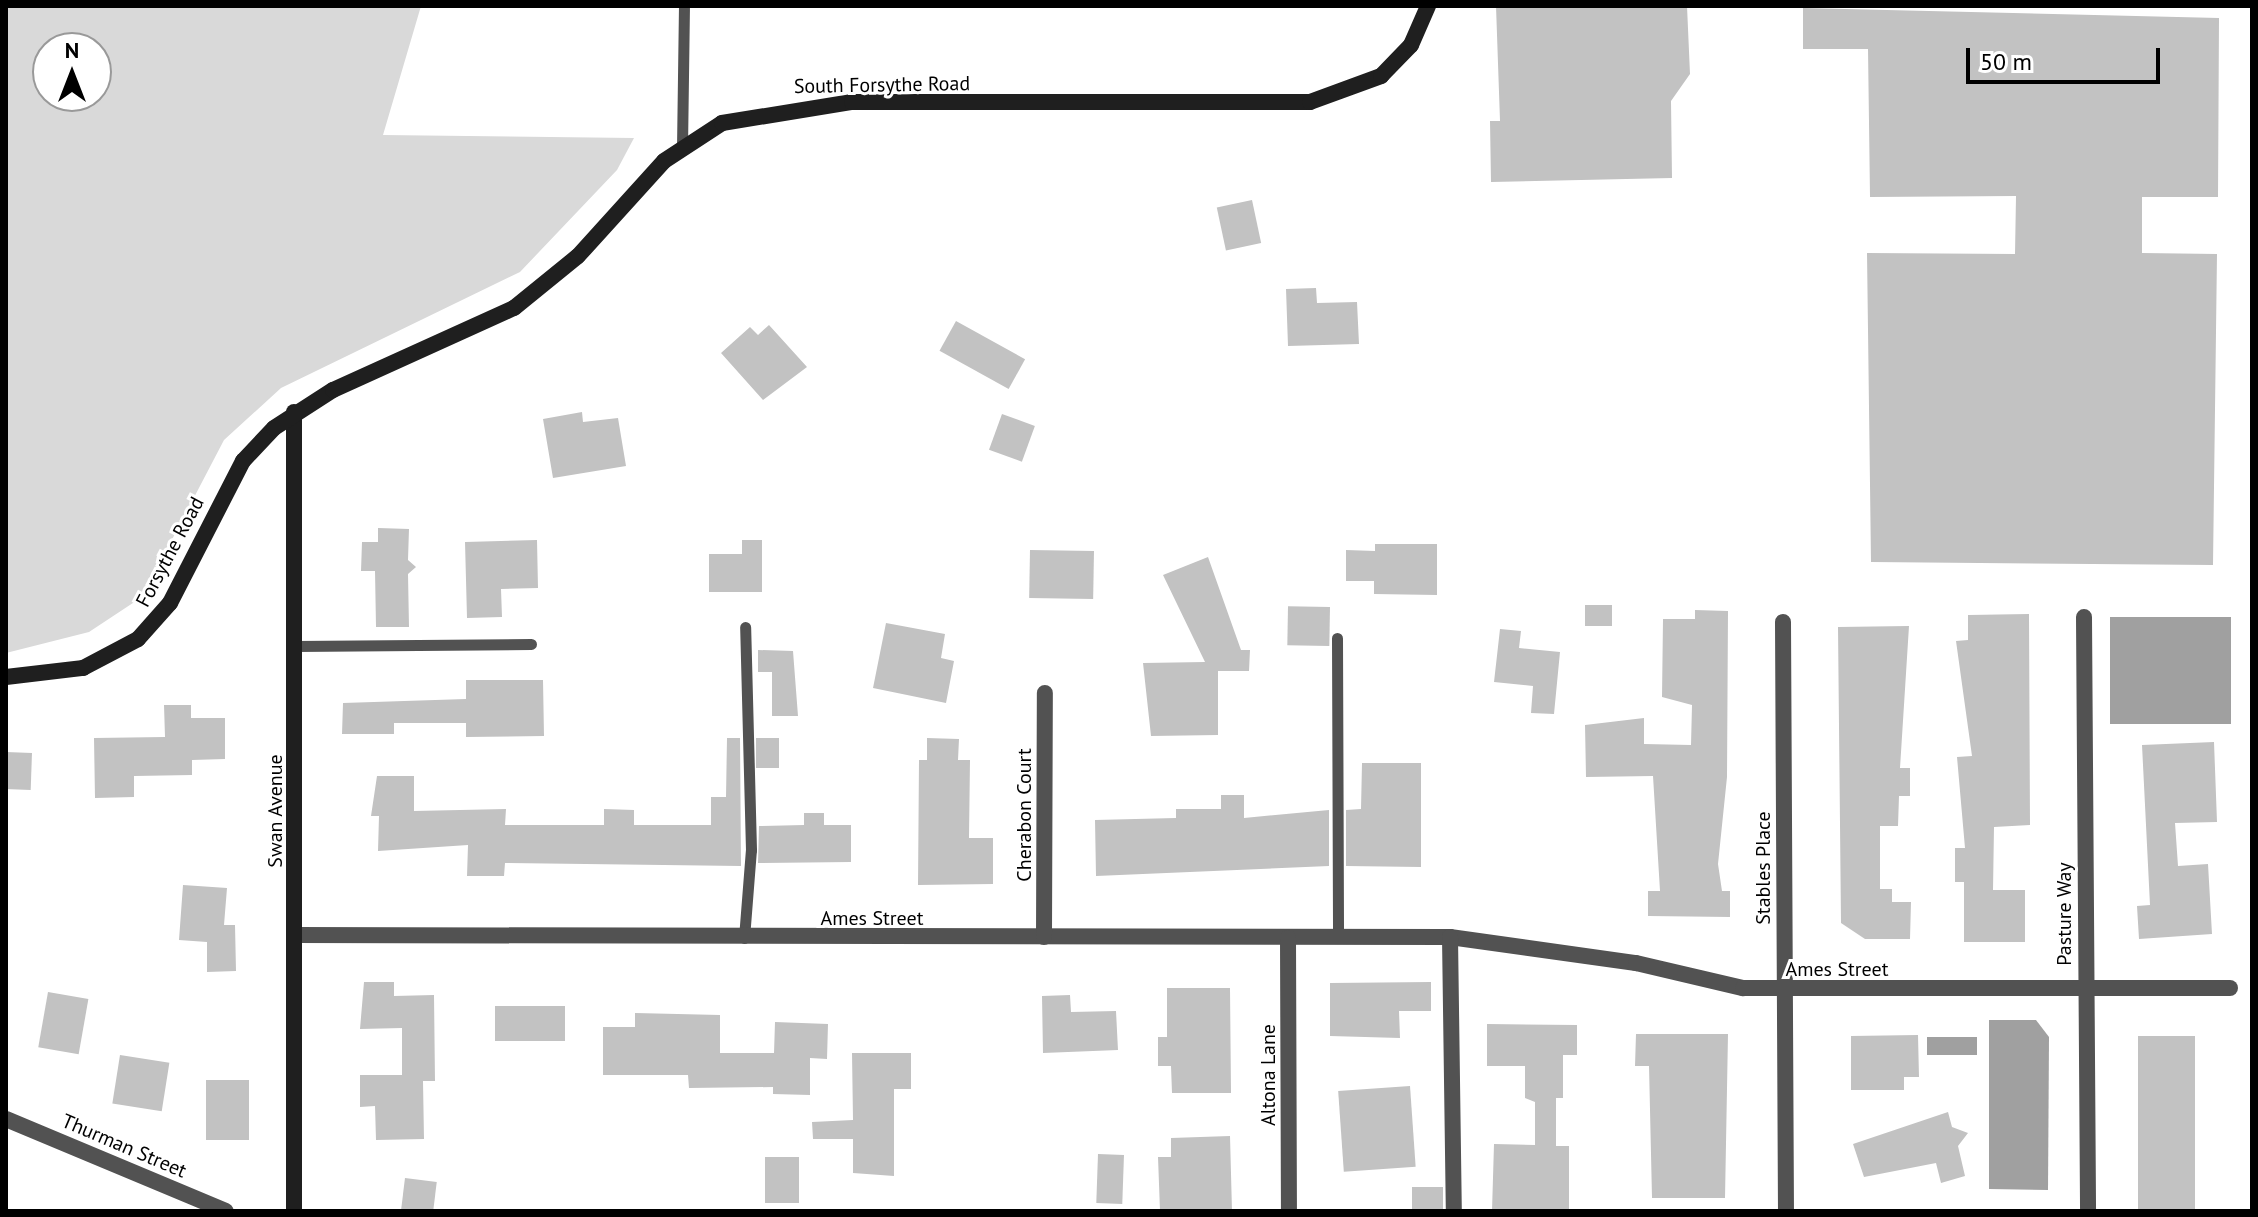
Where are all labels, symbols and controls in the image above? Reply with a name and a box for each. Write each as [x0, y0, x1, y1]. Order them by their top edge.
north arrow [32, 32, 112, 112]
scale bar [1970, 32, 2164, 82]
text: N [65, 36, 79, 64]
text: 50 m [1980, 46, 2032, 77]
street label: South Forsythe Road [794, 71, 970, 99]
street label: Forsythe Road [131, 493, 209, 611]
street label: Cherabon Court [1012, 748, 1036, 882]
street label: Swan Avenue [263, 754, 287, 868]
street label: Stables Place [1751, 811, 1775, 925]
street label: Pasture Way [2052, 862, 2076, 966]
street label: Ames Street [821, 906, 923, 930]
street label: Ames Street [1786, 957, 1888, 981]
street label: Altona Lane [1256, 1024, 1280, 1126]
street label: Thurman Street [58, 1109, 190, 1183]

